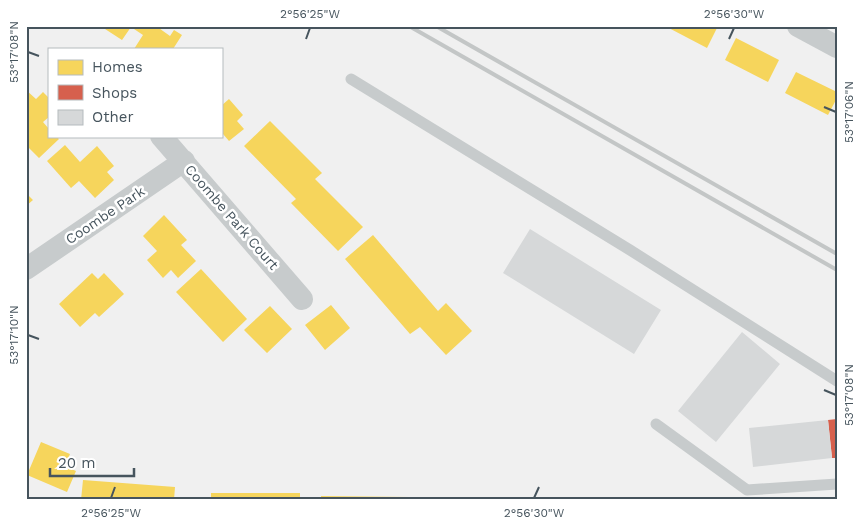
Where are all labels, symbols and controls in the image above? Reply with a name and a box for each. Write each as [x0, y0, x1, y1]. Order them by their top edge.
text: 2°56'25"W [280, 7, 340, 21]
text: 2°56'30"W [704, 7, 765, 21]
text: 53°17'08"N [7, 21, 21, 83]
legend [48, 48, 222, 138]
text: Homes [92, 58, 143, 76]
text: 53°17'06"N [842, 81, 856, 143]
text: Shops [92, 84, 137, 102]
text: Other [92, 108, 134, 126]
street label: Coombe Park Court [182, 161, 282, 273]
street label: Coombe Park [63, 183, 147, 247]
text: 53°17'10"N [7, 305, 21, 365]
text: 53°17'08"N [842, 364, 856, 426]
scale bar [50, 446, 134, 478]
text: 20 m [58, 454, 96, 472]
text: 2°56'25"W [81, 506, 141, 520]
text: 2°56'30"W [504, 506, 565, 520]

